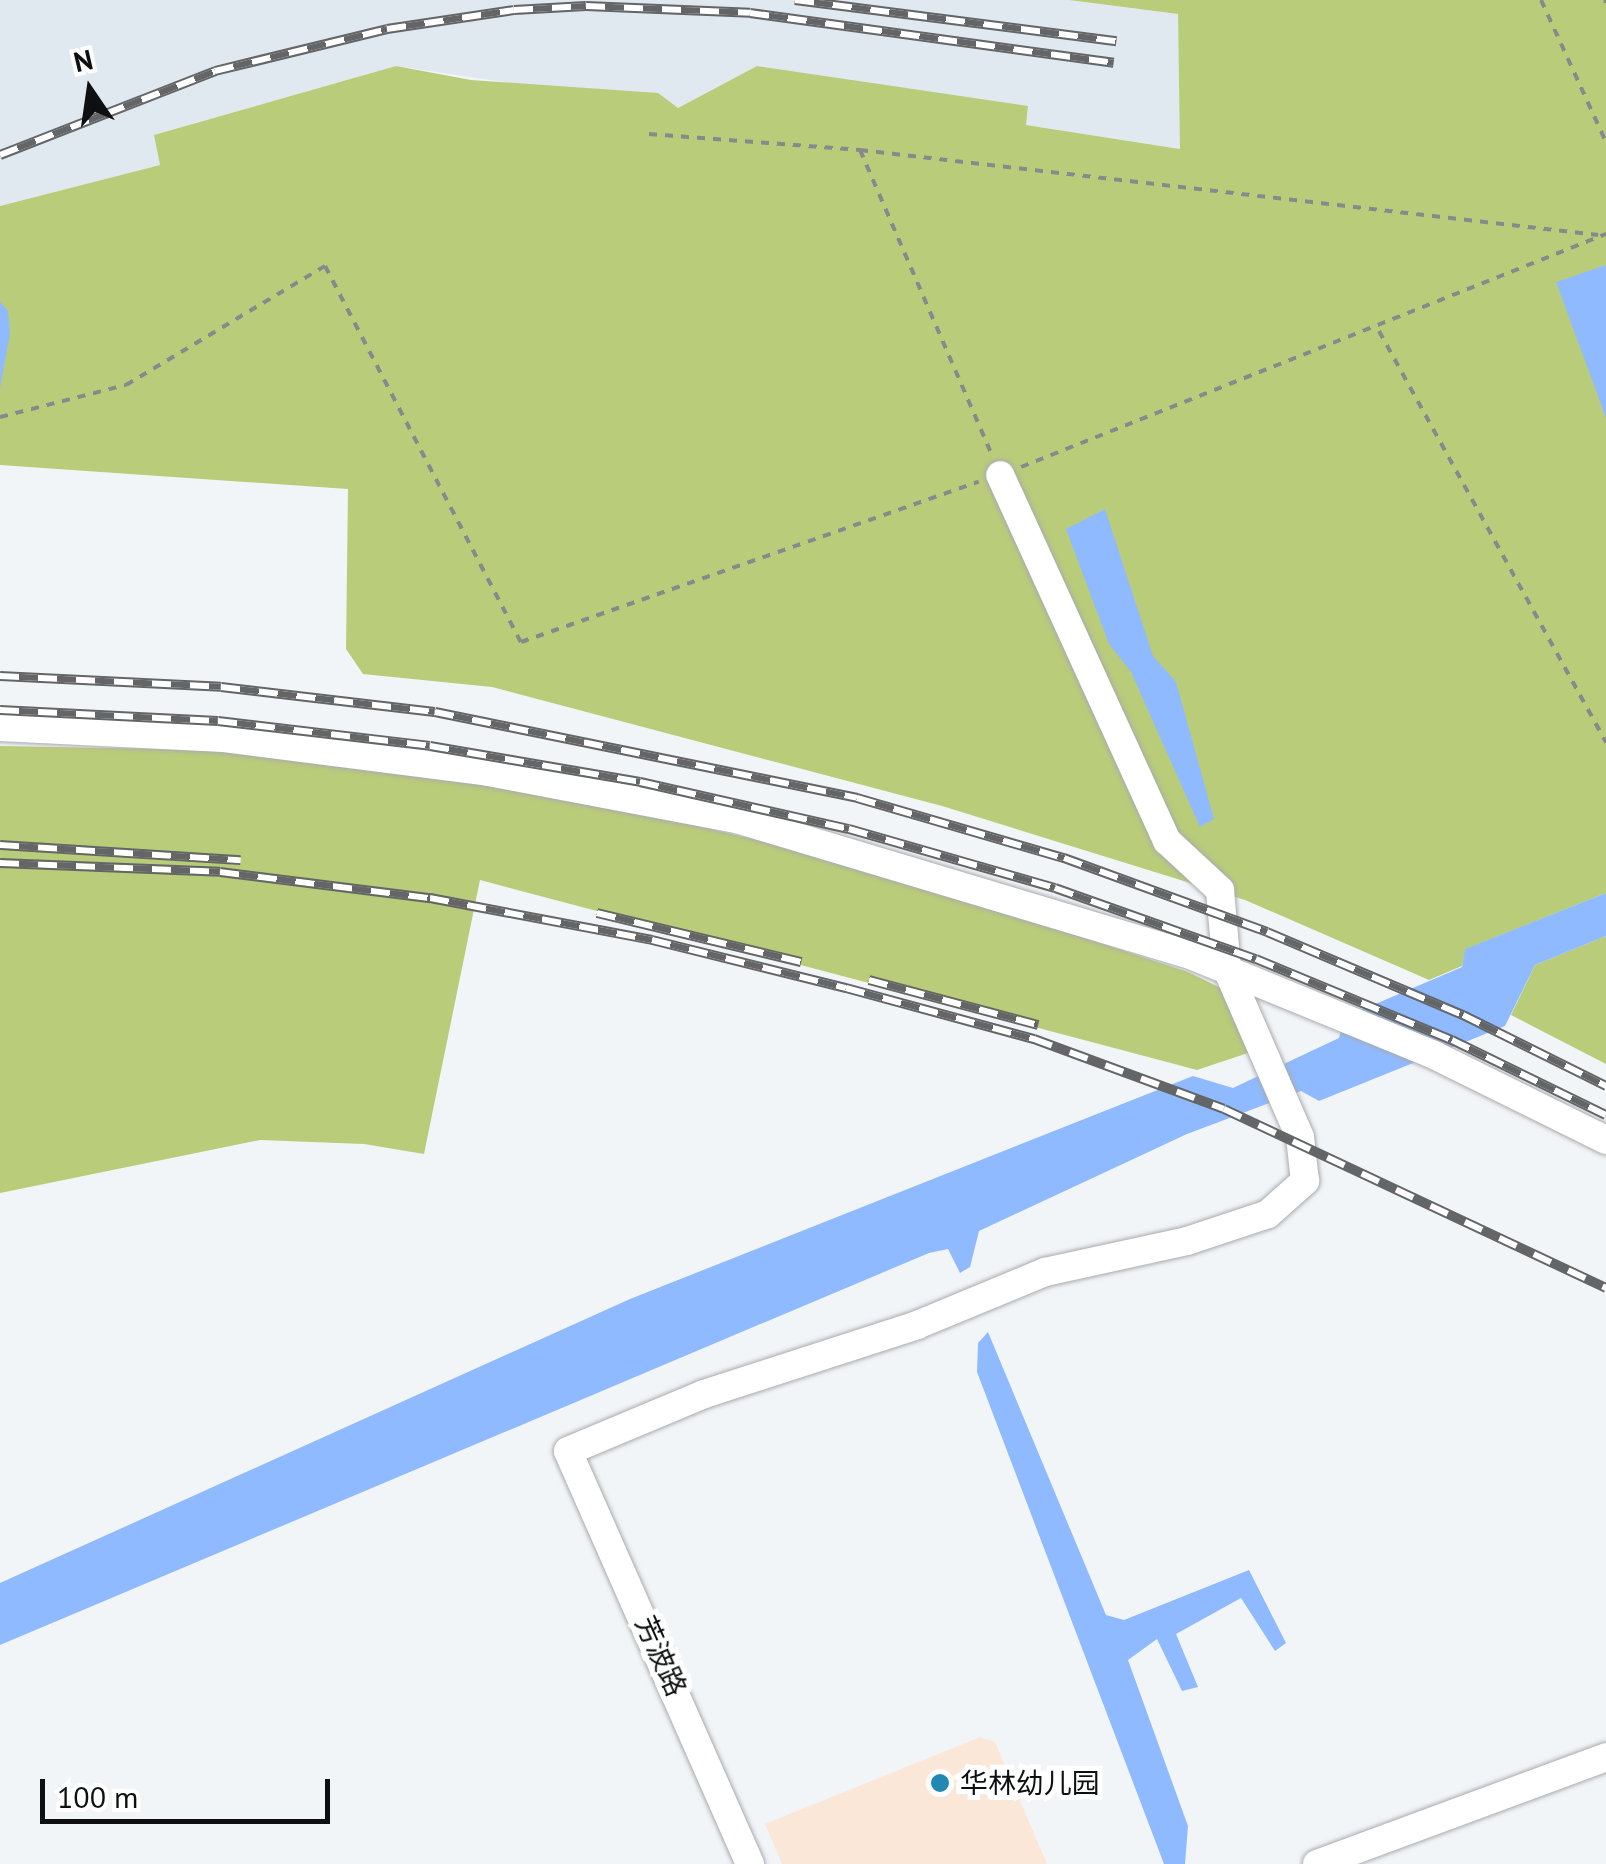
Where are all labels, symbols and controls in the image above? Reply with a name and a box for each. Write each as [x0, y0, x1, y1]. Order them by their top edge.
north arrow [40, 40, 140, 140]
text: N [70, 40, 96, 80]
street label: 芳波路 [629, 1611, 693, 1701]
scale bar [45, 1759, 335, 1821]
place label: 华林幼儿园 [960, 1766, 1100, 1800]
marker: 华林幼儿园 [929, 1772, 951, 1794]
text: 100 m [57, 1777, 138, 1816]

